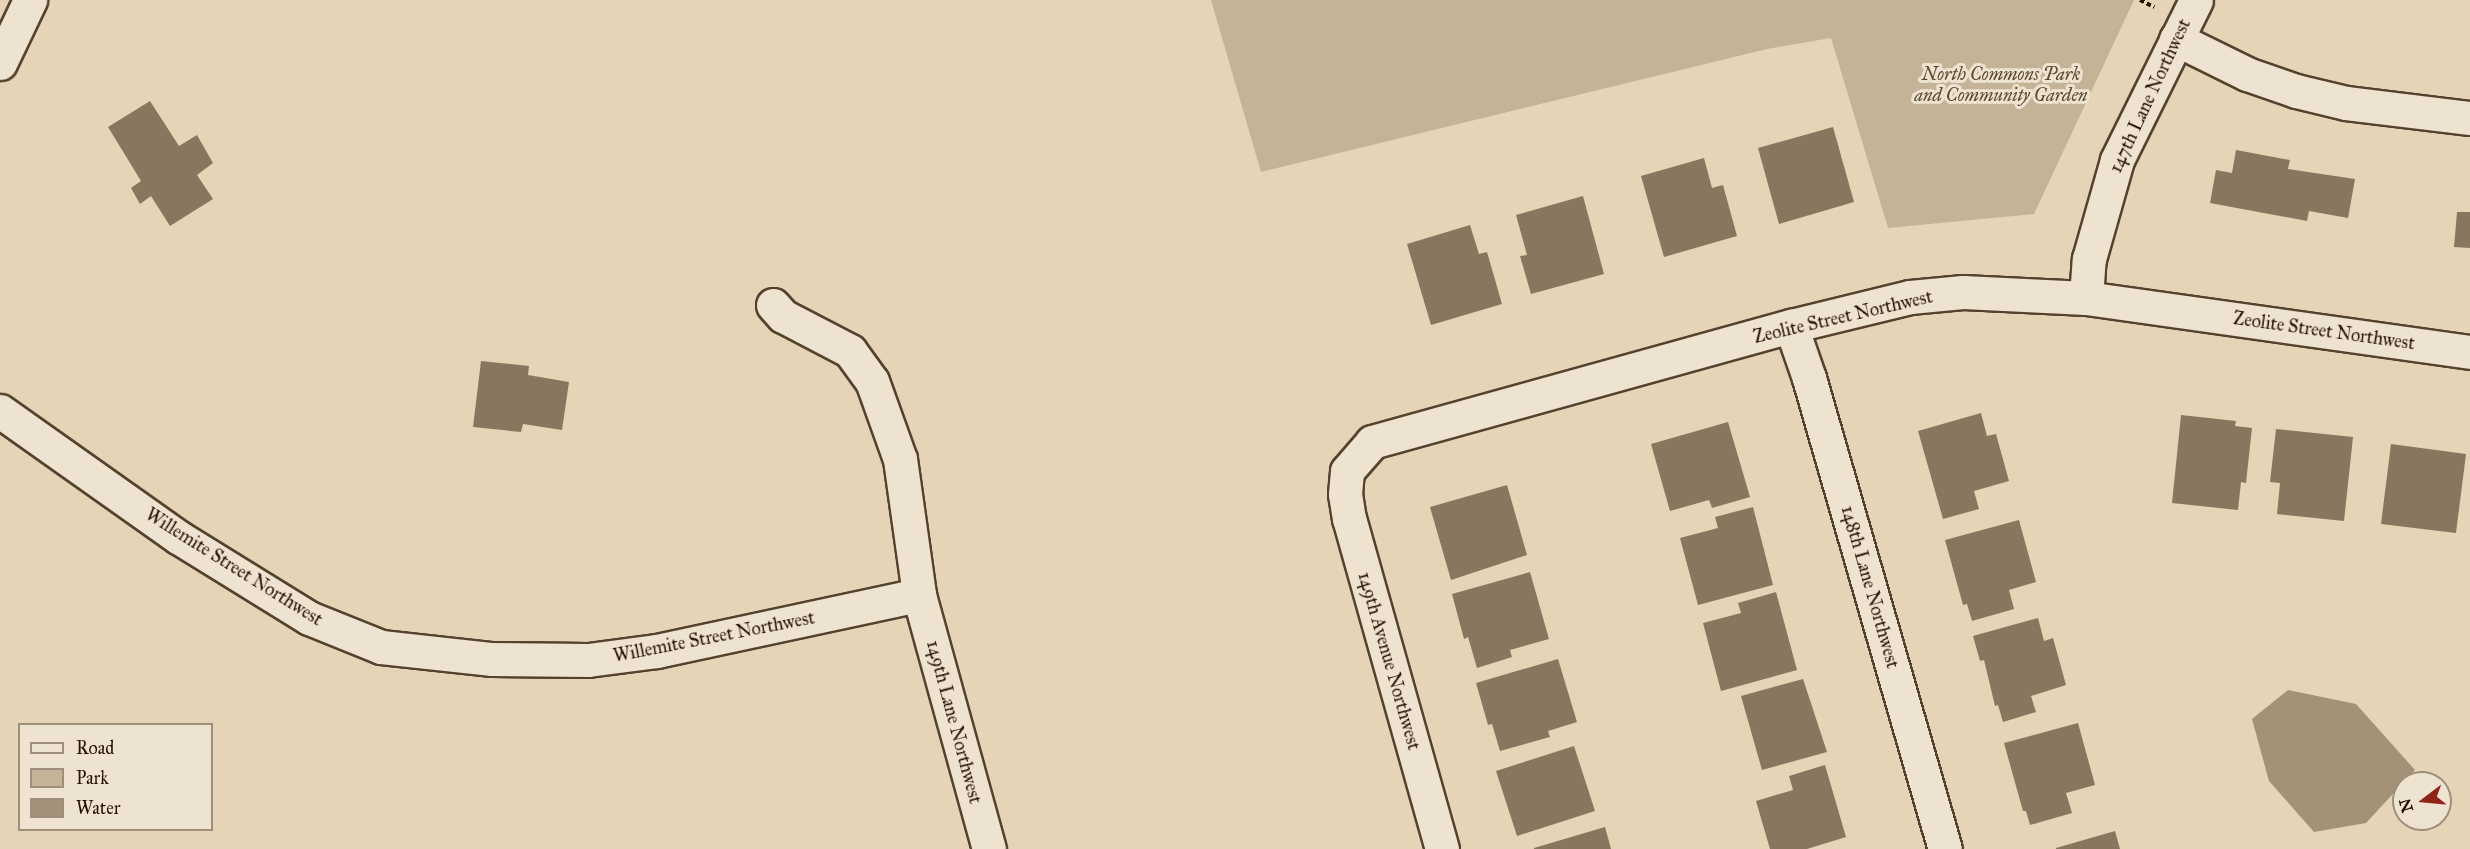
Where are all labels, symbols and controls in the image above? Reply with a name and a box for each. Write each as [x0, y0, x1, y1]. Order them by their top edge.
street label: 147th Lane Northwest [2105, 16, 2195, 176]
park label: North Commons Park and Community Garden [1914, 64, 2088, 106]
street label: Zeolite Street Northwest [1751, 286, 1935, 348]
street label: Zeolite Street Northwest [2232, 308, 2416, 354]
street label: 148th Lane Northwest [1836, 503, 1904, 671]
street label: Willemite Street Northwest [142, 504, 326, 630]
street label: 149th Avenue Northwest [1353, 570, 1425, 752]
street label: Willemite Street Northwest [612, 607, 816, 667]
street label: 149th Lane Northwest [922, 638, 986, 806]
legend [18, 723, 213, 831]
text: Road [76, 737, 114, 759]
text: Park [76, 767, 109, 789]
north arrow [2392, 771, 2452, 831]
text: N [2395, 796, 2417, 815]
text: Water [76, 797, 120, 819]

